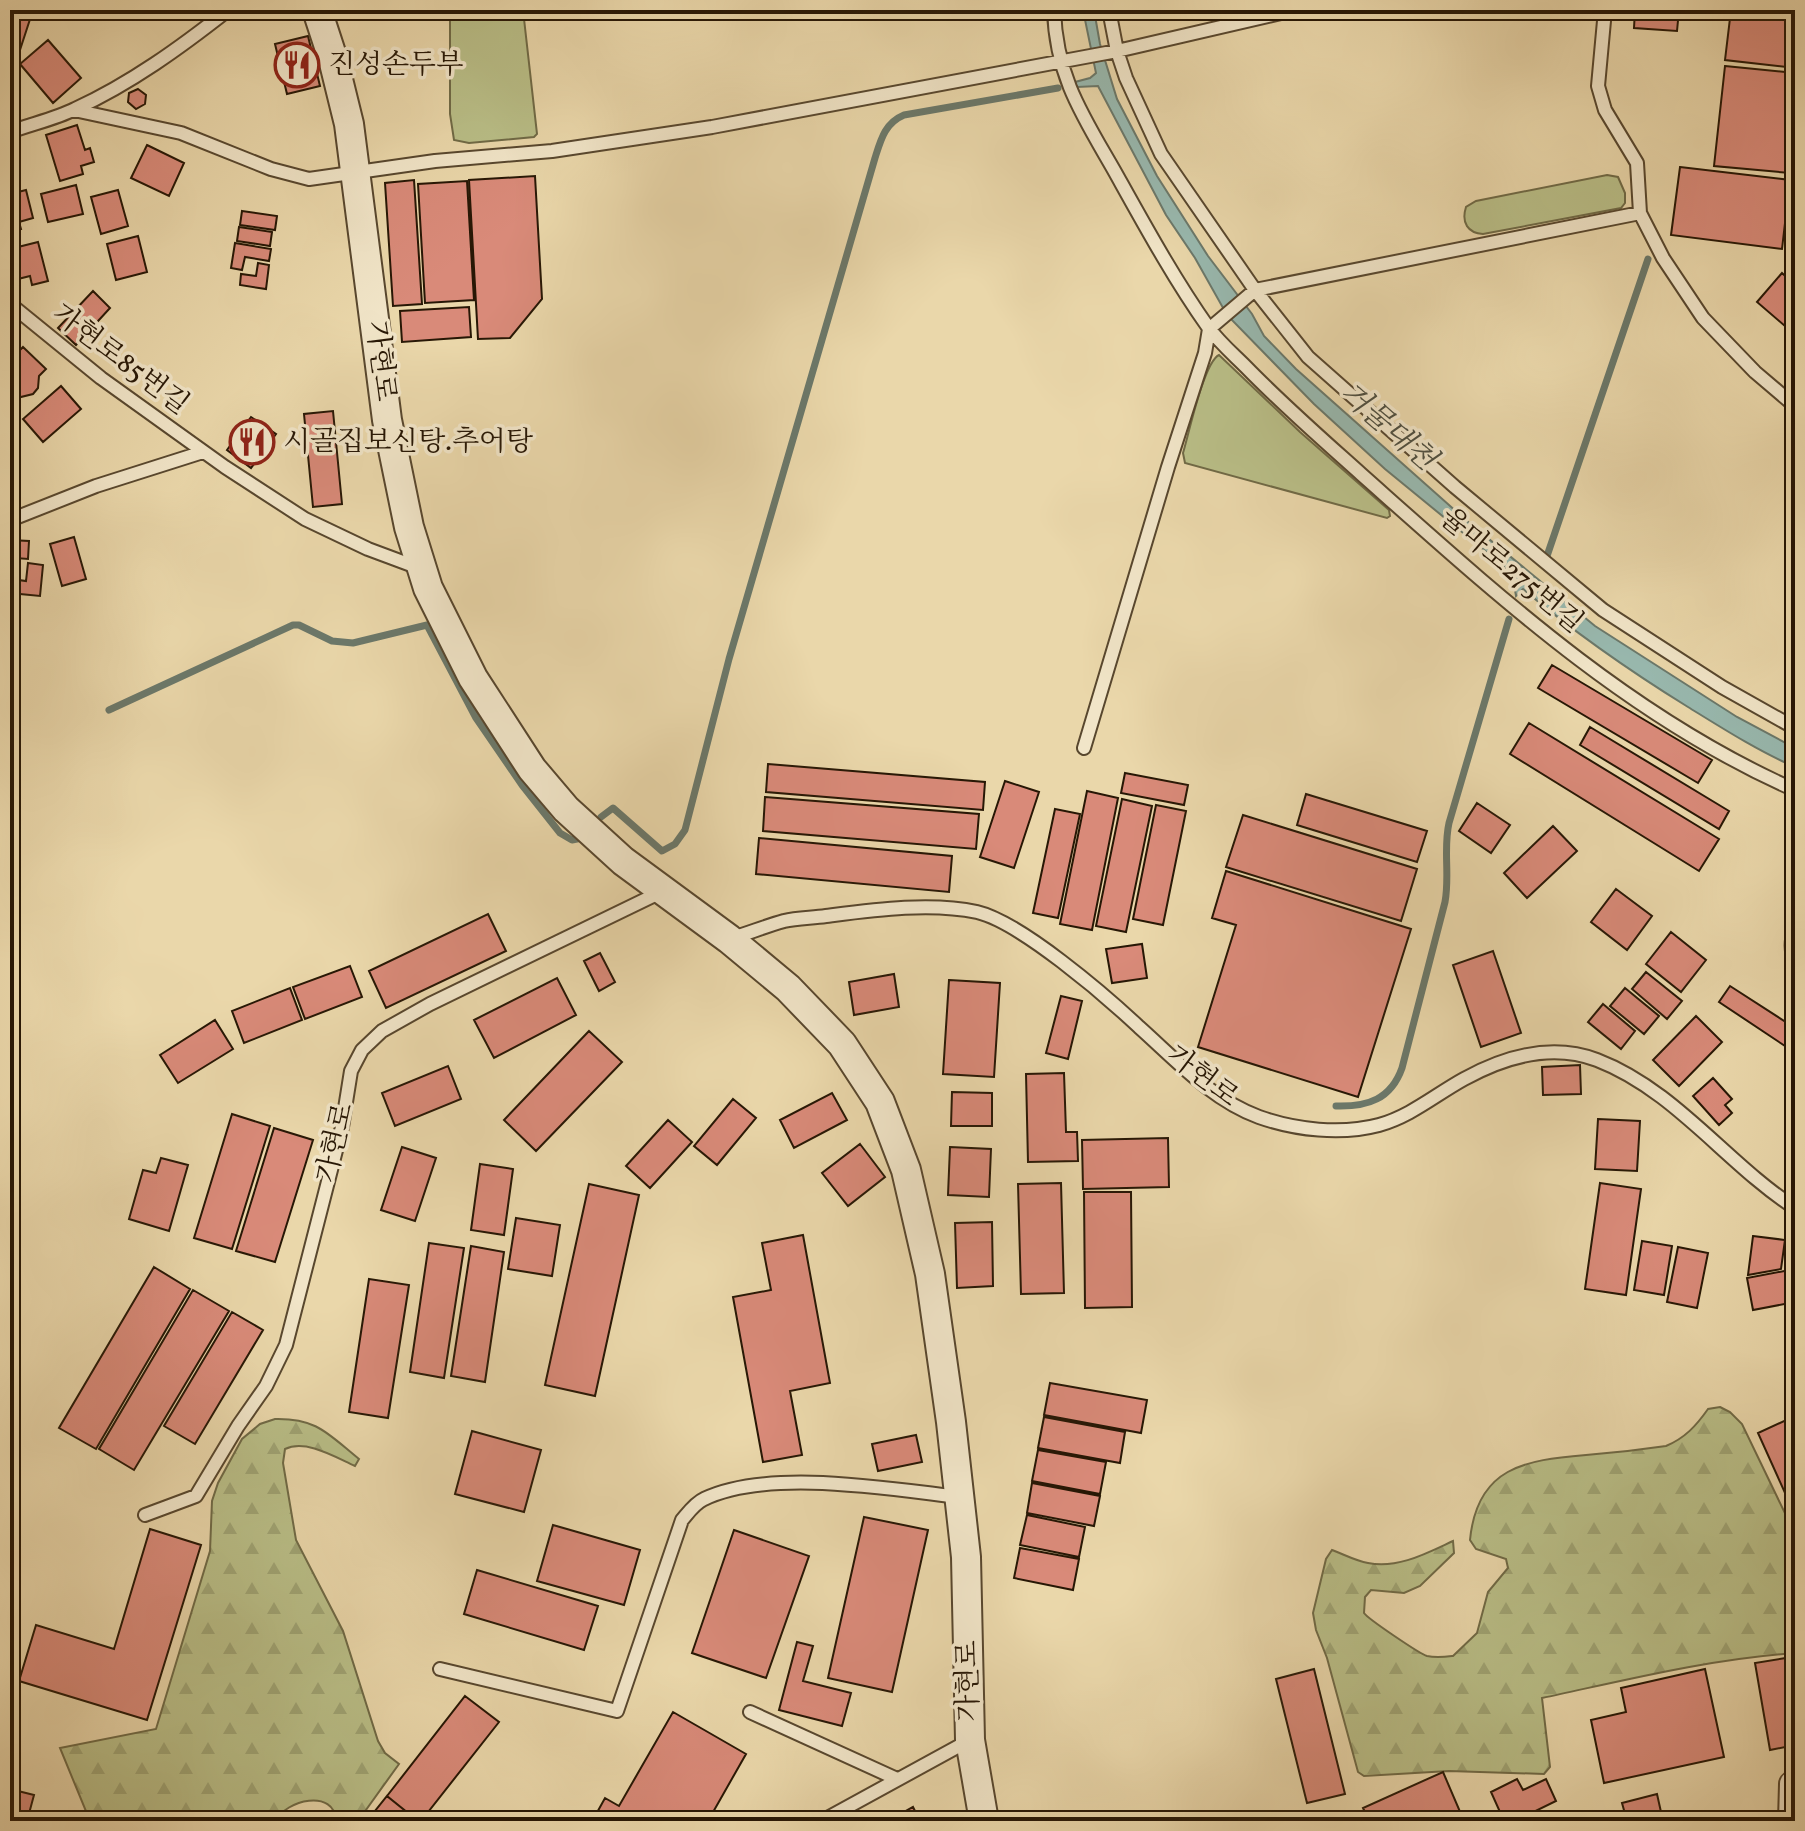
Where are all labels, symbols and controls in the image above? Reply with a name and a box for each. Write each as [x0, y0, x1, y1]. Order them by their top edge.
restaurant icon: 진성손두부 [273, 41, 321, 89]
place label: 진성손두부 [328, 46, 463, 85]
street label: 가현로85번길 [43, 295, 197, 425]
street label: 가현로 [356, 318, 404, 404]
water label: 거물대천 [1329, 373, 1446, 482]
restaurant icon: 시골집보신탕.추어탕 [228, 418, 276, 466]
place label: 시골집보신탕.추어탕 [283, 423, 533, 462]
street label: 율마로275번길 [1431, 499, 1591, 643]
street label: 가현로 [1158, 1037, 1246, 1117]
street label: 가현로 [308, 1099, 364, 1187]
street label: 가현로 [949, 1640, 989, 1722]

